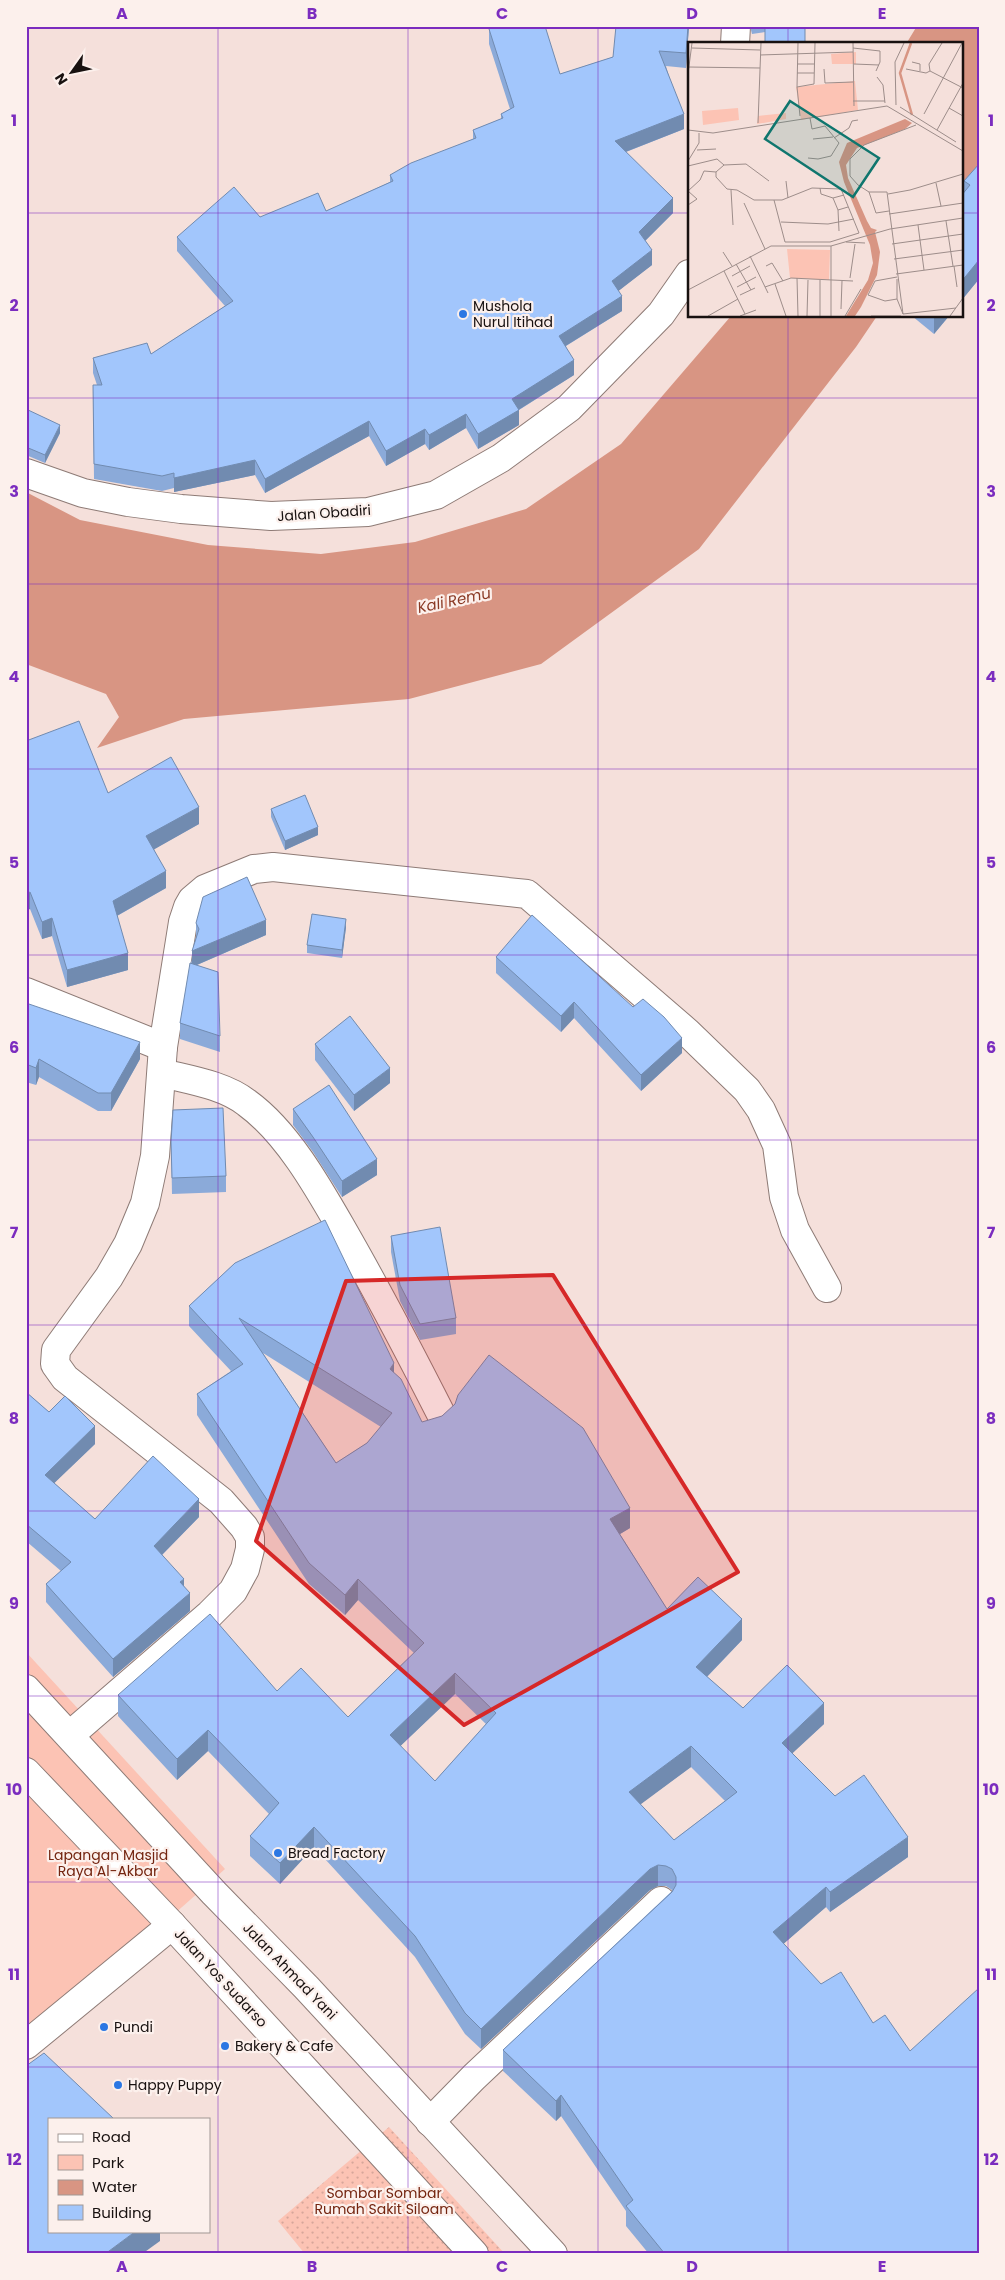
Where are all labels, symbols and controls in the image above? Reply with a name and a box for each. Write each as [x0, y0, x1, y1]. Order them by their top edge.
text: A [116, 2, 128, 25]
text: B [307, 2, 317, 25]
text: C [496, 2, 508, 25]
text: D [686, 2, 698, 25]
text: E [878, 2, 886, 25]
inset map [688, 42, 962, 318]
north arrow [48, 48, 98, 98]
text: N [50, 69, 72, 89]
text: 1 [11, 109, 17, 132]
text: 1 [988, 109, 994, 132]
text: 2 [9, 294, 19, 317]
text: 2 [986, 294, 996, 317]
place label: Mushola Nurul Itihad [473, 296, 553, 332]
marker: Mushola Nurul Itihad [457, 308, 469, 320]
text: 3 [9, 480, 19, 503]
text: 3 [986, 480, 996, 503]
street label: Jalan Obadiri [276, 500, 372, 526]
water label: Kali Remu [415, 582, 493, 618]
text: 4 [9, 665, 20, 688]
text: 4 [986, 665, 997, 688]
text: 5 [9, 851, 19, 874]
text: 5 [986, 851, 996, 874]
text: 6 [9, 1036, 19, 1059]
text: 6 [986, 1036, 996, 1059]
text: 7 [10, 1221, 19, 1244]
text: 7 [987, 1221, 996, 1244]
text: 8 [9, 1407, 19, 1430]
text: 8 [986, 1407, 996, 1430]
text: 9 [9, 1592, 19, 1615]
text: 9 [986, 1592, 996, 1615]
text: 10 [6, 1778, 22, 1801]
text: 10 [983, 1778, 999, 1801]
place label: Bread Factory [288, 1843, 385, 1863]
park label: Lapangan Masjid Raya Al-Akbar [48, 1845, 168, 1881]
marker: Bread Factory [272, 1847, 284, 1859]
street label: Jalan Ahmad Yani [238, 1918, 342, 2024]
street label: Jalan Yos Sudarso [170, 1924, 272, 2032]
text: 11 [8, 1963, 20, 1986]
text: 11 [985, 1963, 997, 1986]
place label: Pundi [114, 2017, 153, 2037]
marker: Pundi [98, 2021, 110, 2033]
place label: Bakery & Cafe [235, 2036, 334, 2056]
marker: Bakery & Cafe [219, 2040, 231, 2052]
place label: Happy Puppy [128, 2075, 222, 2095]
marker: Happy Puppy [112, 2079, 124, 2091]
legend [48, 2118, 210, 2232]
text: Road [92, 2126, 131, 2147]
text: 12 [6, 2148, 22, 2171]
text: 12 [983, 2148, 999, 2171]
text: Park [92, 2152, 124, 2173]
text: Water [92, 2176, 138, 2197]
park label: Sombar Sombar Rumah Sakit Siloam [314, 2183, 454, 2219]
text: Building [92, 2202, 152, 2223]
text: A [116, 2255, 128, 2278]
text: B [307, 2255, 317, 2278]
text: C [496, 2255, 508, 2278]
text: D [686, 2255, 698, 2278]
text: E [878, 2255, 886, 2278]

